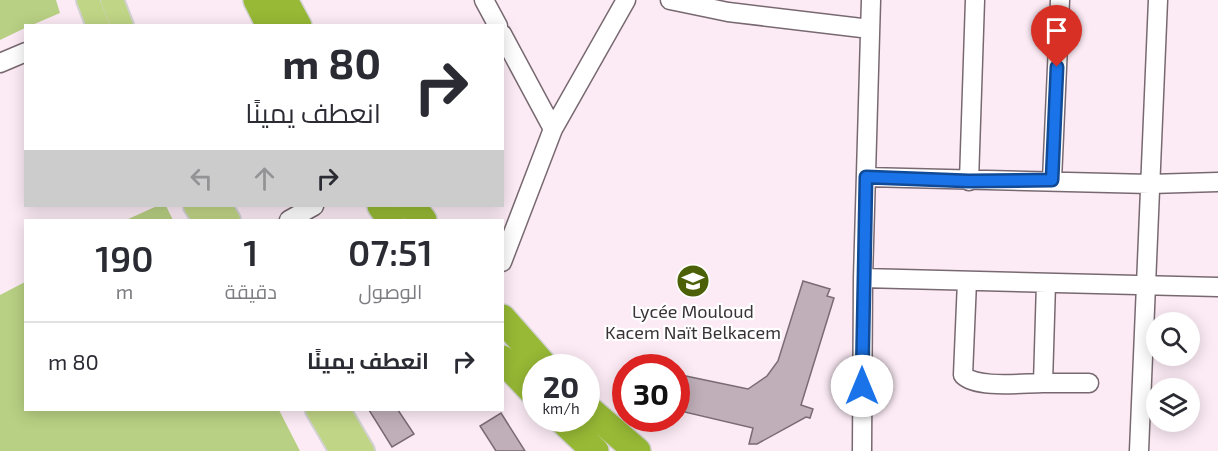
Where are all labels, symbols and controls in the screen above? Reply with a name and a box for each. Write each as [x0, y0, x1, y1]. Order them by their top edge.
pin [1031, 5, 1082, 67]
icon: arrive [1040, 14, 1073, 47]
text: 80 m [282, 37, 381, 87]
icon: right [402, 48, 480, 126]
text: انعطف يمينًا [245, 96, 381, 128]
icon: left [185, 162, 218, 195]
icon: ahead [248, 162, 281, 195]
icon: right [311, 162, 344, 195]
text: 1 [243, 230, 258, 273]
text: 07:51 [348, 230, 433, 273]
text: 190 [95, 236, 154, 279]
school or university icon: Lycée Mouloud Kacem Naït Belkacem [675, 263, 711, 299]
text: m [116, 279, 133, 303]
text: دقيقة [225, 279, 277, 303]
text: الوصول [359, 279, 422, 303]
place label: Lycée Mouloud Kacem Naït Belkacem [605, 300, 781, 343]
map controls [1146, 312, 1200, 432]
button: search [1146, 312, 1200, 366]
icon: right [447, 345, 480, 378]
text: انعطف يمينًا [307, 347, 429, 373]
text: 80 m [48, 348, 99, 374]
speed limit sign: 30 [612, 354, 690, 432]
position arrow [830, 354, 894, 418]
text: 20 [543, 368, 579, 404]
button: layers [1146, 378, 1200, 432]
text: km/h [542, 399, 580, 417]

